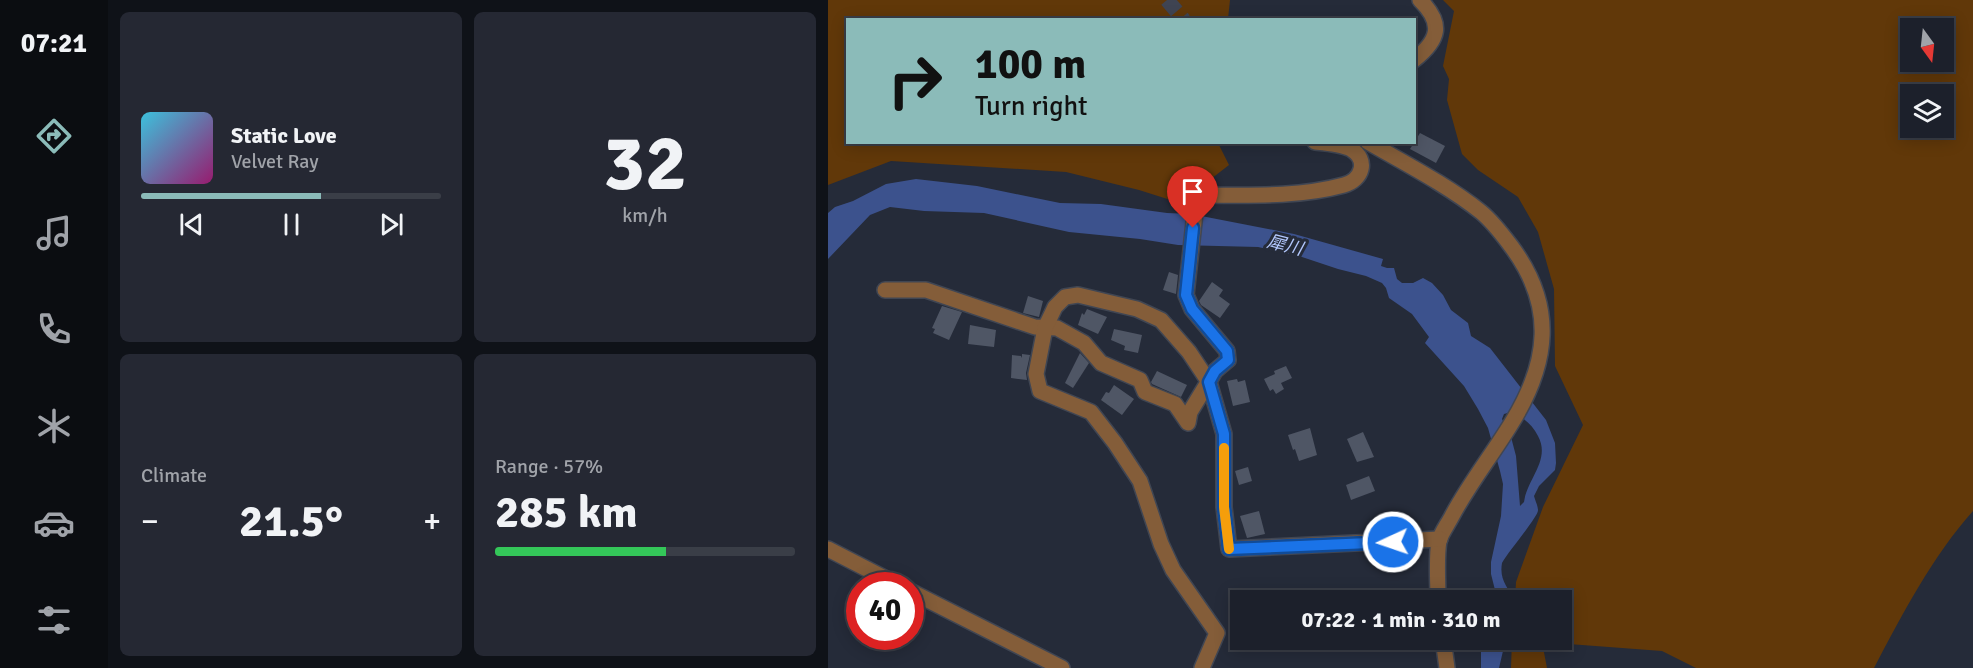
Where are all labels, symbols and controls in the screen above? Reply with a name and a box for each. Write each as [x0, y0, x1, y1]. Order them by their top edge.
north arrow [1900, 18, 1954, 72]
map controls [1900, 18, 1954, 138]
text: 07:21 [21, 27, 87, 60]
text: 100 m [975, 39, 1086, 90]
icon: right [876, 42, 954, 120]
button: layers [1900, 84, 1954, 138]
text: Turn right [975, 90, 1088, 123]
icon: directions [33, 115, 75, 157]
text: 32 [603, 116, 687, 212]
text: Static Love [231, 122, 337, 149]
text: Velvet Ray [231, 149, 319, 174]
pin [1167, 166, 1218, 228]
icon: arrive [1176, 175, 1209, 208]
text: km/h [622, 203, 668, 228]
icon: previous [175, 208, 208, 241]
icon: pause [275, 208, 308, 241]
icon: next [375, 208, 408, 241]
icon: music [33, 212, 75, 254]
water label: 犀川 [1265, 230, 1307, 261]
icon: phone [33, 308, 75, 350]
icon: climate [33, 405, 75, 447]
text: Range · 57% [495, 454, 603, 479]
text: Climate [141, 463, 207, 488]
text: 285 km [495, 485, 638, 540]
text: 21.5° [239, 494, 343, 549]
text: − [141, 501, 159, 542]
text: + [423, 501, 441, 542]
icon: car [33, 502, 75, 544]
position arrow [1361, 510, 1425, 574]
speed limit sign: 40 [846, 572, 924, 650]
icon: filters [33, 599, 75, 641]
text: 07:22 · 1 min · 310 m [1301, 606, 1501, 633]

